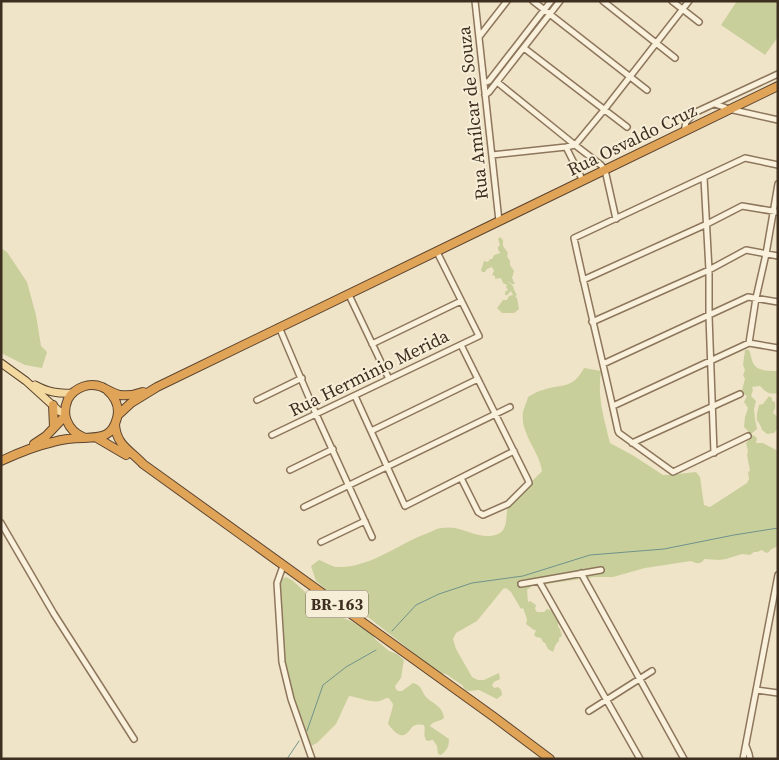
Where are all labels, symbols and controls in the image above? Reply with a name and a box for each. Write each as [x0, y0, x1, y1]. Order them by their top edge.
street label: Rua Amílcar de Souza [451, 24, 494, 201]
street label: Rua Osvaldo Cruz [563, 97, 701, 182]
street label: Rua Herminio Merida [285, 323, 454, 422]
road number: BR-163 [306, 590, 368, 618]

